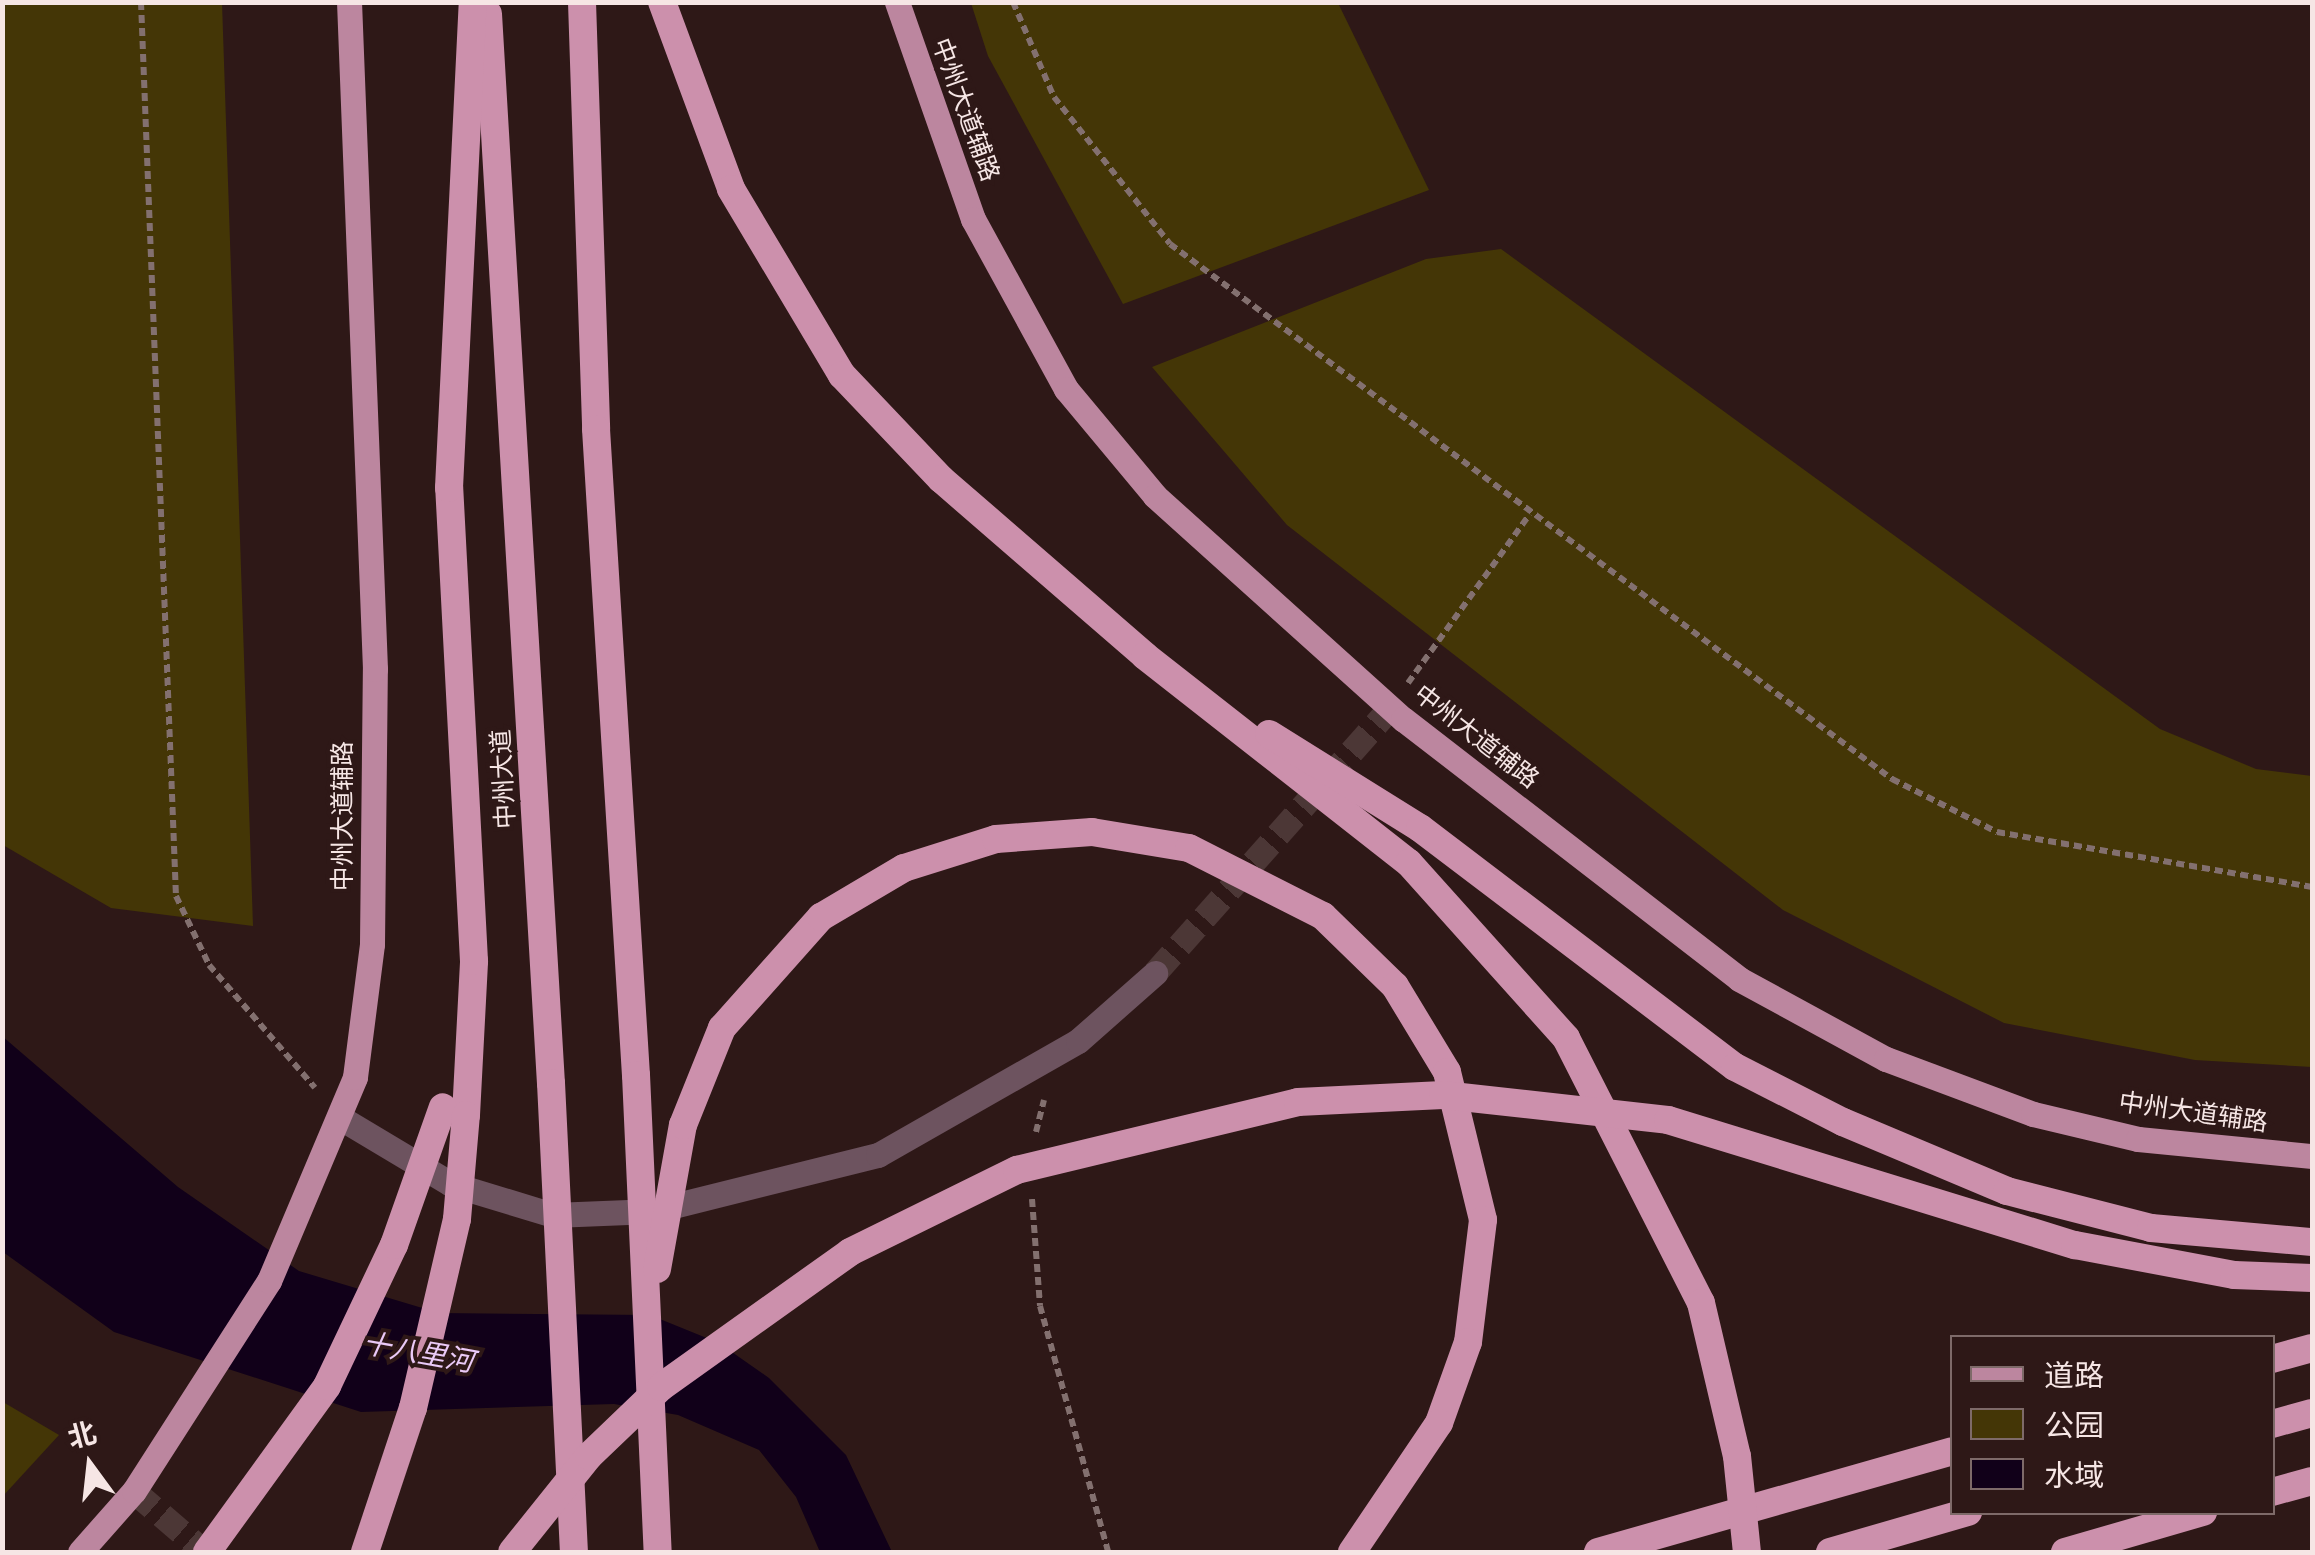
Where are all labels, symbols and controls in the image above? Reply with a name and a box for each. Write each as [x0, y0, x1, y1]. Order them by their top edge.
street label: 中州大道辅路 [925, 34, 1005, 186]
street label: 中州大道辅路 [1408, 679, 1544, 795]
street label: 中州大道 [486, 728, 522, 830]
street label: 中州大道辅路 [328, 741, 358, 891]
street label: 中州大道辅路 [2117, 1088, 2269, 1138]
water label: 十八里河 [360, 1327, 476, 1379]
legend [1950, 1335, 2275, 1515]
text: 道路 [2044, 1356, 2104, 1397]
text: 公园 [2044, 1406, 2104, 1447]
text: 北 [64, 1414, 101, 1458]
north arrow [40, 1415, 140, 1515]
text: 水域 [2044, 1456, 2104, 1497]

